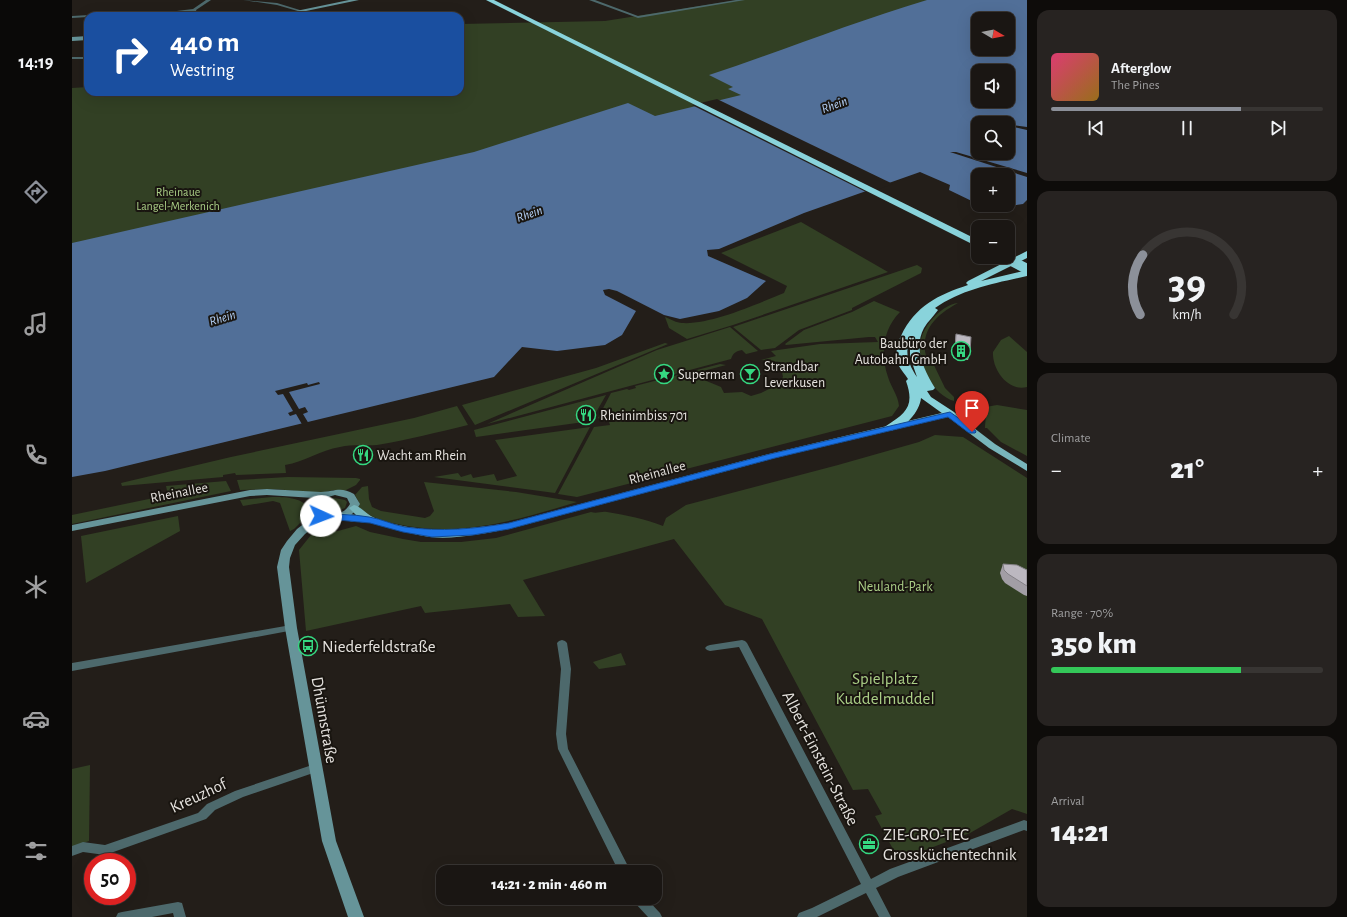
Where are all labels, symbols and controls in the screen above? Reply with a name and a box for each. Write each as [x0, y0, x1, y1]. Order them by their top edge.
north arrow [971, 12, 1015, 56]
map controls [971, 12, 1015, 264]
icon: right [104, 28, 156, 80]
text: 440 m [170, 29, 240, 57]
text: 14:19 [19, 54, 53, 72]
text: Afterglow [1111, 61, 1171, 76]
text: Westring [170, 62, 234, 80]
button: sound [971, 64, 1015, 108]
text: The Pines [1111, 79, 1160, 92]
water label: Rhein [820, 95, 849, 116]
button: search [971, 116, 1015, 160]
icon: previous [1085, 117, 1107, 139]
icon: pause [1176, 117, 1198, 139]
icon: next [1267, 117, 1289, 139]
button: + [971, 168, 1015, 212]
icon: directions [22, 178, 50, 206]
park label: Rheinaue Langel-Merkenich [136, 186, 220, 212]
water label: Rhein [515, 204, 544, 225]
button: − [971, 220, 1015, 264]
text: 39 [1168, 265, 1206, 306]
water label: Rhein [208, 308, 237, 329]
text: km/h [1172, 308, 1202, 322]
icon: music [22, 310, 50, 338]
place label: Baubüro der Autobahn GmbH [855, 337, 947, 367]
building icon: Baubüro der Autobahn GmbH [950, 340, 972, 362]
place label: Strandbar Leverkusen [764, 360, 825, 390]
place icon: Superman [653, 363, 675, 385]
bar icon: Strandbar Leverkusen [739, 363, 761, 385]
place label: Superman [678, 368, 735, 382]
pin [955, 391, 989, 432]
icon: arrive [961, 397, 983, 419]
restaurant icon: Rheinimbiss 701 [575, 404, 597, 426]
place label: Rheinimbiss 701 [600, 409, 688, 423]
text: Climate [1051, 432, 1090, 445]
icon: phone [22, 441, 50, 469]
restaurant icon: Wacht am Rhein [352, 444, 374, 466]
place label: Wacht am Rhein [377, 449, 466, 463]
text: 21° [1170, 454, 1204, 484]
street label: Rheinallee [627, 459, 687, 487]
text: − [1051, 459, 1062, 481]
text: + [1312, 459, 1323, 481]
street label: Rheinallee [149, 481, 209, 505]
position arrow [300, 495, 342, 537]
icon: climate [22, 573, 50, 601]
park label: Neuland-Park [857, 580, 933, 594]
text: Range · 70% [1051, 607, 1113, 620]
text: 350 km [1051, 629, 1137, 659]
bus stop icon: Niederfeldstraße [297, 635, 319, 657]
place label: Niederfeldstraße [322, 638, 436, 655]
park label: Spielplatz Kuddelmuddel [835, 670, 935, 707]
street label: Dhünnstraße [309, 675, 341, 765]
street label: Albert-Einstein-Straße [779, 688, 862, 828]
icon: car [22, 705, 50, 733]
street label: Kreuzhof [167, 775, 230, 816]
text: Arrival [1051, 795, 1084, 808]
text: 14:21 [1051, 817, 1110, 847]
place label: ZIE-GRO-TEC Grossküchentechnik [883, 826, 1017, 863]
office icon: ZIE-GRO-TEC Grossküchentechnik [858, 833, 880, 855]
icon: filters [22, 837, 50, 865]
speed limit sign: 50 [84, 853, 136, 905]
text: 14:21 · 2 min · 460 m [491, 877, 607, 892]

